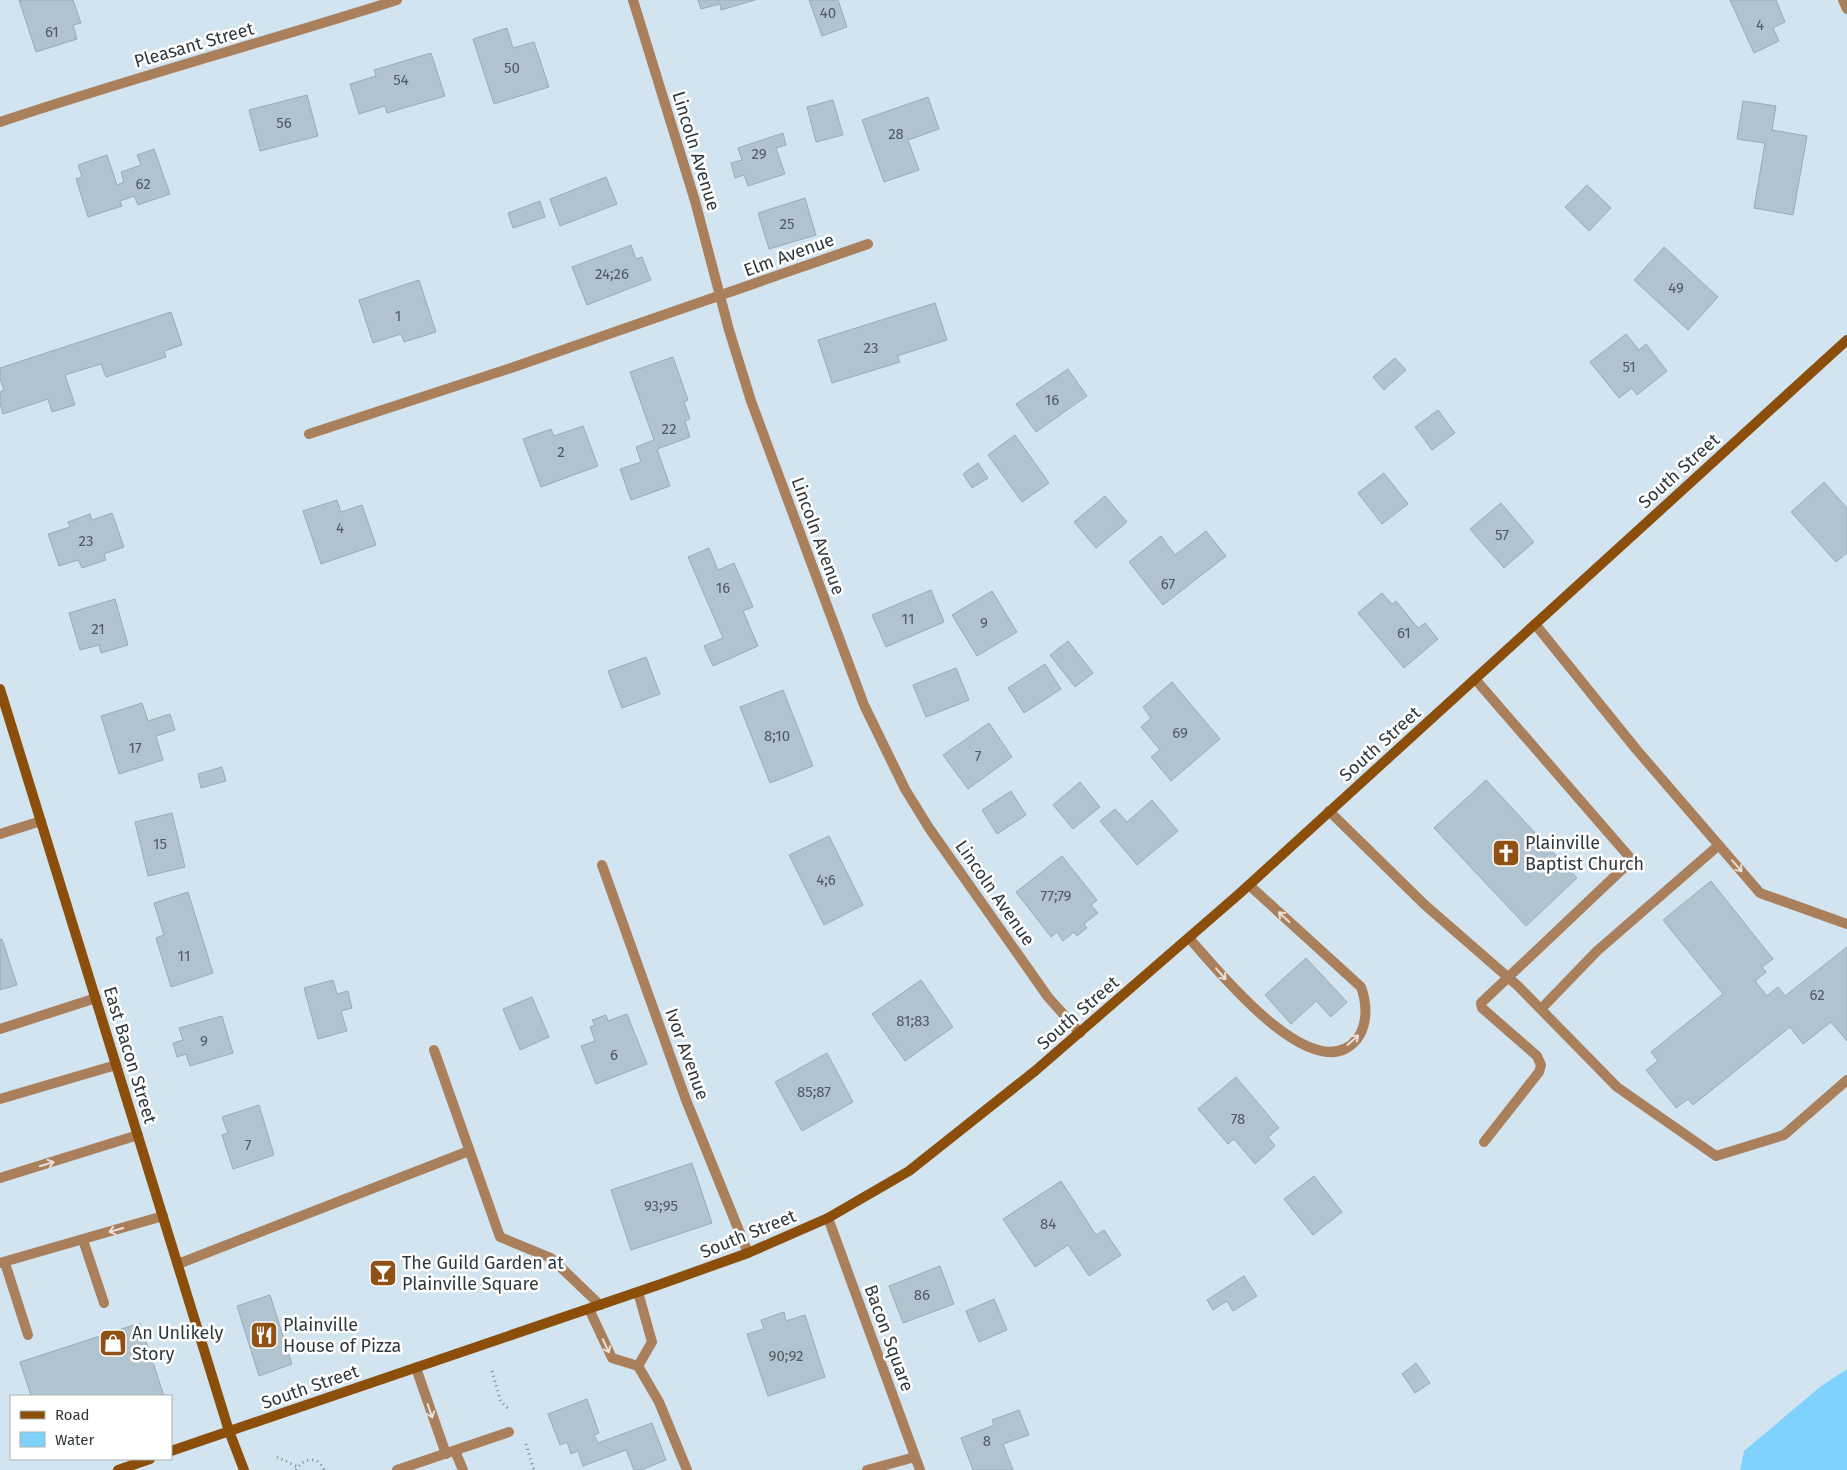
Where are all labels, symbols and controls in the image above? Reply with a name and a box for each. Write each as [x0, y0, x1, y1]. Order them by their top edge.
house number: 40 [820, 4, 836, 22]
house number: 4 [1756, 16, 1764, 34]
street label: Pleasant Street [132, 17, 257, 73]
house number: 61 [45, 23, 59, 41]
house number: 50 [504, 59, 520, 77]
house number: 54 [393, 71, 409, 89]
street label: Lincoln Avenue [667, 89, 725, 213]
house number: 56 [276, 114, 292, 132]
house number: 28 [888, 125, 904, 143]
house number: 29 [751, 145, 767, 163]
house number: 62 [135, 175, 151, 193]
house number: 25 [780, 215, 794, 233]
street label: Elm Avenue [741, 228, 837, 282]
house number: 24;26 [595, 265, 629, 283]
house number: 49 [1668, 279, 1684, 297]
house number: 1 [395, 307, 401, 325]
house number: 23 [864, 339, 878, 357]
house number: 51 [1622, 358, 1636, 376]
house number: 16 [1045, 391, 1059, 409]
house number: 22 [662, 420, 676, 438]
street label: South Street [1634, 429, 1724, 513]
house number: 2 [557, 443, 565, 461]
street label: Lincoln Avenue [787, 474, 849, 598]
house number: 4 [336, 519, 344, 537]
house number: 57 [1495, 526, 1509, 544]
house number: 23 [79, 532, 93, 550]
house number: 67 [1161, 575, 1175, 593]
house number: 16 [716, 579, 730, 597]
house number: 11 [902, 610, 914, 628]
house number: 9 [980, 614, 988, 632]
house number: 21 [91, 620, 105, 638]
house number: 61 [1397, 624, 1411, 642]
street label: South Street [1335, 702, 1425, 786]
house number: 69 [1172, 724, 1188, 742]
house number: 8;10 [764, 727, 790, 745]
house number: 17 [128, 739, 142, 757]
house number: 7 [975, 747, 982, 765]
place label: Plainville Baptist Church [1525, 832, 1644, 875]
house number: 15 [153, 835, 167, 853]
street label: Lincoln Avenue [951, 836, 1039, 950]
church icon: Plainville Baptist Church [1491, 838, 1521, 868]
one-way arrow [1732, 860, 1743, 873]
house number: 4;6 [816, 871, 836, 889]
house number: 77;79 [1041, 887, 1072, 905]
one-way arrow [1278, 911, 1291, 923]
house number: 11 [178, 947, 190, 965]
one-way arrow [1216, 968, 1227, 981]
street label: South Street [1032, 971, 1124, 1055]
street label: East Bacon Street [99, 984, 161, 1127]
house number: 62 [1809, 986, 1825, 1004]
street label: Ivor Avenue [660, 1005, 714, 1103]
house number: 81;83 [896, 1012, 930, 1030]
house number: 9 [200, 1032, 208, 1050]
one-way arrow [1346, 1035, 1359, 1046]
house number: 6 [610, 1046, 618, 1064]
house number: 85;87 [797, 1083, 831, 1101]
house number: 78 [1231, 1110, 1245, 1128]
house number: 7 [245, 1136, 252, 1154]
one-way arrow [38, 1158, 54, 1168]
house number: 93;95 [644, 1197, 678, 1215]
street label: South Street [697, 1205, 800, 1263]
house number: 84 [1040, 1215, 1056, 1233]
one-way arrow [109, 1226, 125, 1236]
place label: The Guild Garden at Plainville Square [402, 1252, 564, 1295]
bar icon: The Guild Garden at Plainville Square [368, 1258, 398, 1288]
street label: Bacon Square [860, 1282, 918, 1394]
house number: 86 [914, 1286, 930, 1304]
place label: Plainville House of Pizza [283, 1314, 401, 1357]
restaurant icon: Plainville House of Pizza [249, 1320, 279, 1350]
place label: An Unlikely Story [132, 1322, 223, 1365]
shop icon: An Unlikely Story [98, 1328, 128, 1358]
one-way arrow [602, 1338, 612, 1353]
house number: 90;92 [769, 1347, 803, 1365]
street label: South Street [258, 1360, 362, 1414]
legend [10, 1395, 172, 1460]
one-way arrow [426, 1403, 435, 1418]
text: Road [55, 1406, 90, 1424]
text: Water [55, 1431, 94, 1449]
house number: 8 [983, 1432, 991, 1450]

